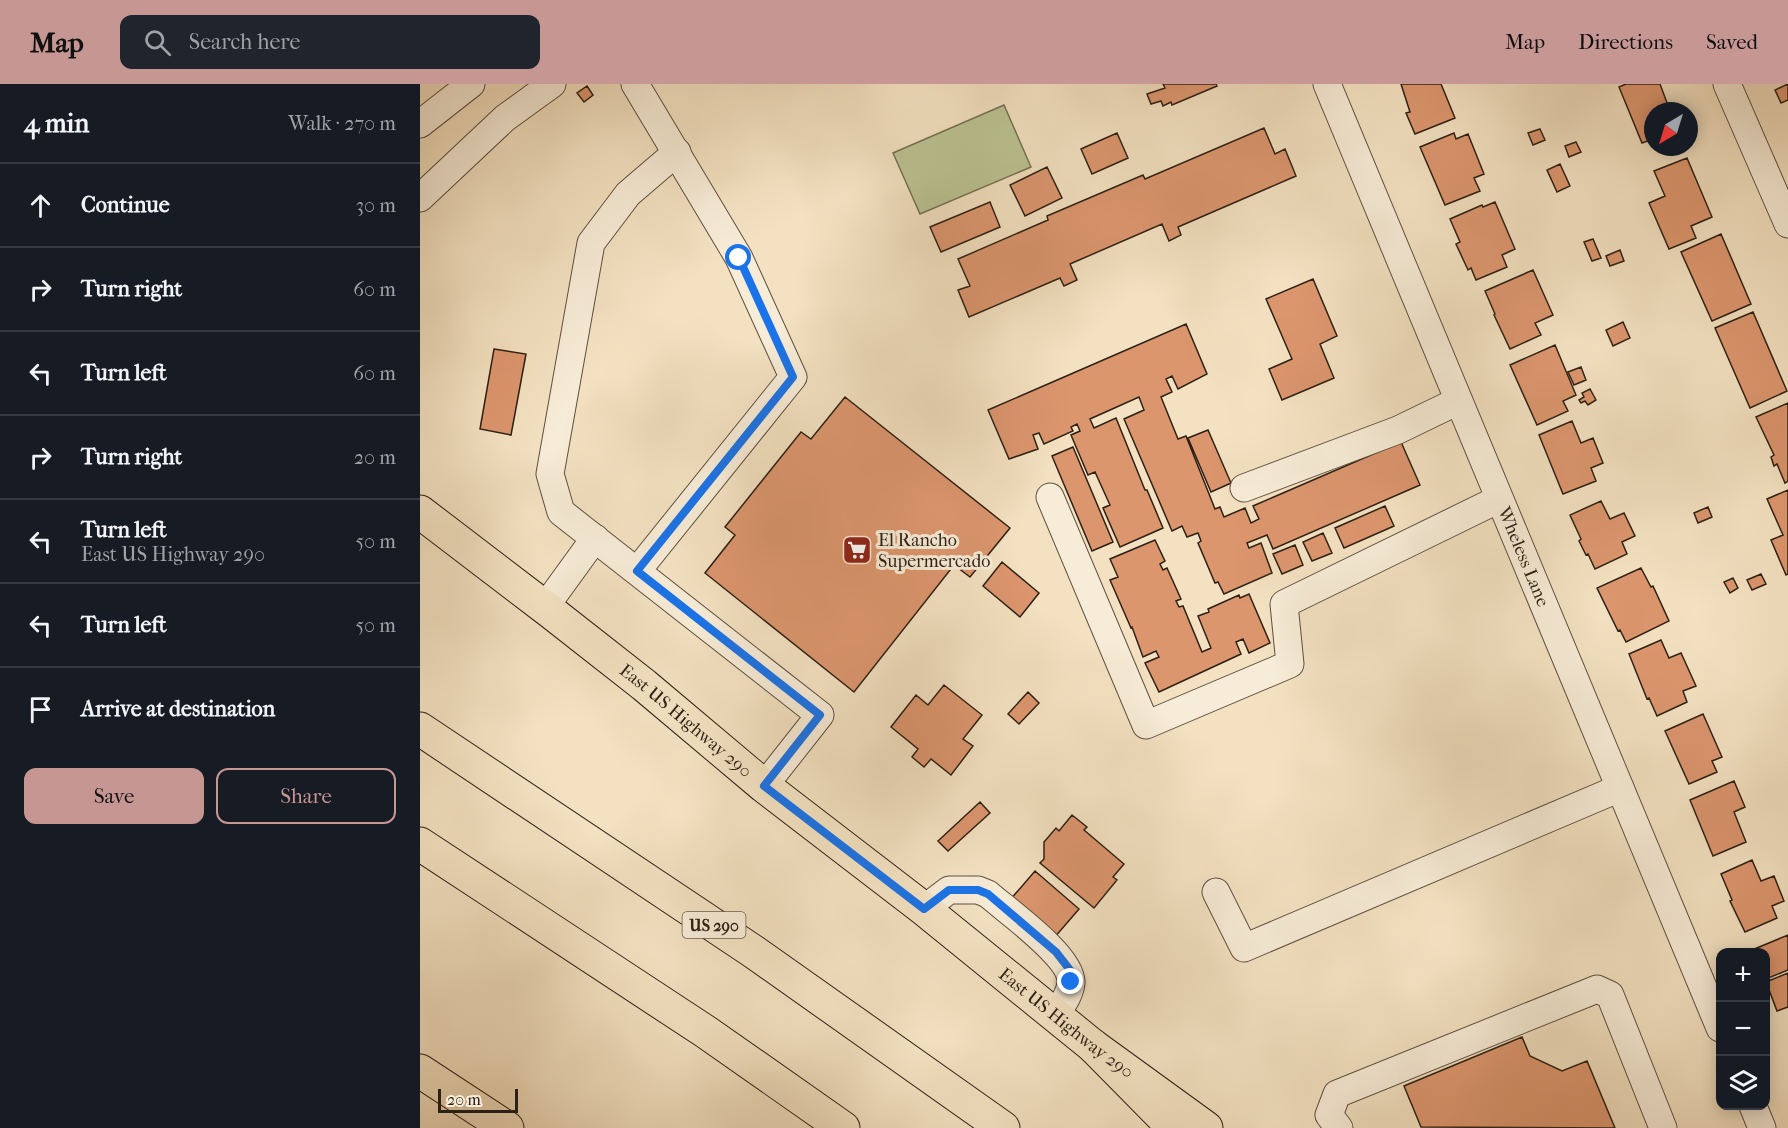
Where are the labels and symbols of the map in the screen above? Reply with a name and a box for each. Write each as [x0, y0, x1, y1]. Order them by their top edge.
north arrow [1644, 102, 1698, 156]
route start [725, 244, 751, 270]
street label: Wheless Lane [1493, 503, 1554, 610]
place label: El Rancho Supermercado [878, 530, 990, 572]
supermarket icon: El Rancho Supermercado [841, 534, 873, 566]
street label: East US Highway 290 [616, 660, 756, 782]
road number: US 290 [682, 912, 746, 938]
street label: East US Highway 290 [995, 963, 1138, 1082]
route end [1057, 968, 1083, 994]
scale bar [438, 1086, 518, 1114]

